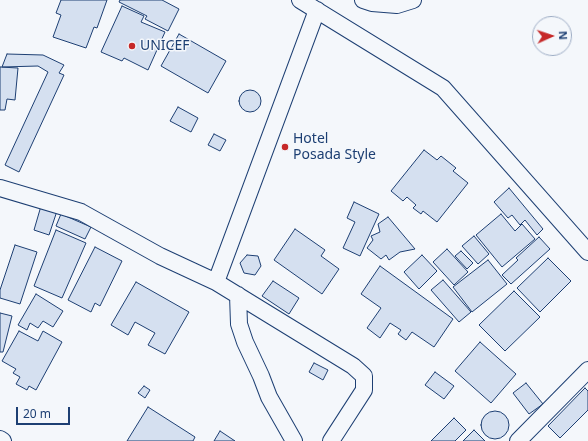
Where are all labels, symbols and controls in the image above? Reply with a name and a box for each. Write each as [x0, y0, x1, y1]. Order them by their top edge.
north arrow [532, 16, 572, 56]
text: N [556, 31, 571, 40]
place label: UNICEF [140, 38, 190, 54]
marker: UNICEF [127, 41, 137, 51]
place label: Hotel Posada Style [293, 131, 376, 164]
marker: Hotel Posada Style [280, 142, 290, 152]
scale bar [18, 399, 72, 425]
text: 20 m [23, 405, 51, 422]

